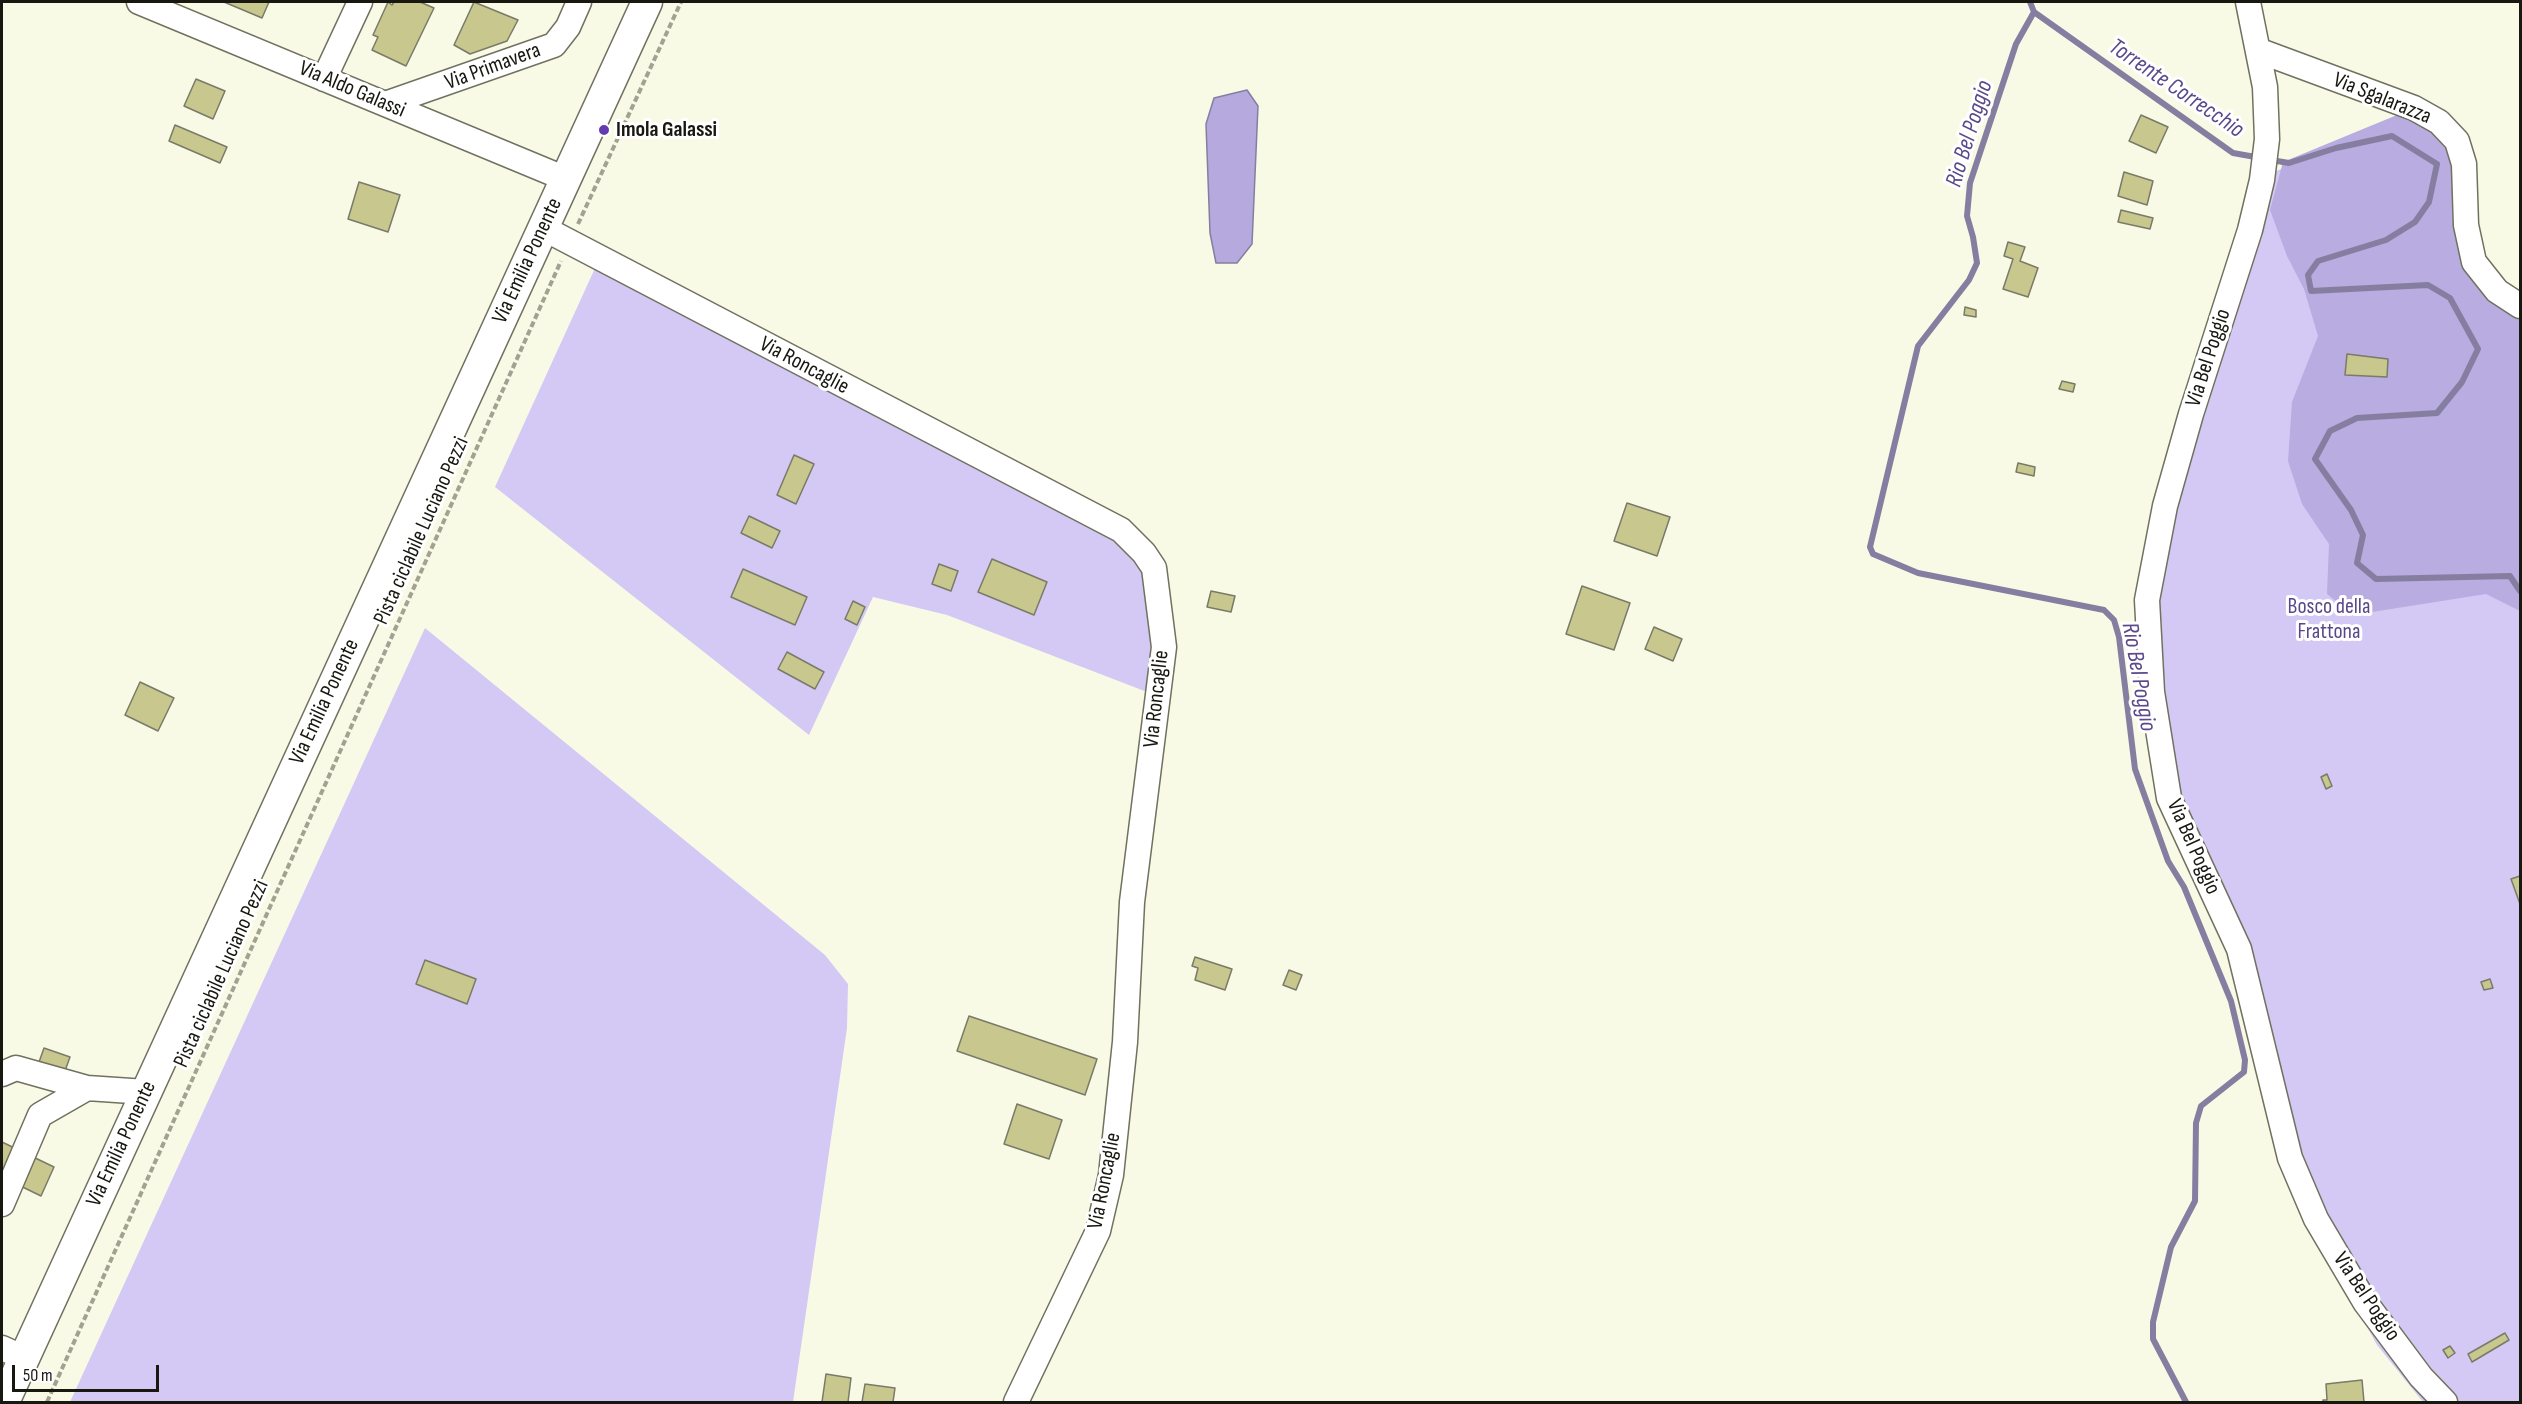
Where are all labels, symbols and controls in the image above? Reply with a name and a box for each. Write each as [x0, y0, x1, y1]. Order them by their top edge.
water label: Torrente Correcchio [2103, 33, 2249, 145]
street label: Via Primavera [442, 38, 544, 96]
street label: Via Aldo Galassi [295, 56, 409, 124]
street label: Via Sgalarazza [2329, 67, 2435, 131]
water label: Rio Bel Poggio [1940, 77, 2000, 191]
place label: Imola Galassi [616, 117, 717, 143]
marker: Imola Galassi [597, 123, 611, 137]
street label: Via Emilia Ponente [487, 194, 569, 328]
street label: Via Bel Poggio [2181, 306, 2237, 410]
street label: Via Roncaglie [755, 331, 853, 401]
street label: Pista ciclabile Luciano Pezzi [369, 433, 475, 629]
park label: Bosco della Frattona [2288, 594, 2370, 646]
water label: Rio Bel Poggio [2114, 620, 2162, 734]
street label: Via Emilia Ponente [284, 635, 366, 769]
street label: Via Roncaglie [1139, 649, 1175, 749]
street label: Via Bel Poggio [2160, 795, 2226, 899]
street label: Pista ciclabile Luciano Pezzi [169, 876, 275, 1072]
street label: Via Emilia Ponente [81, 1077, 163, 1211]
street label: Via Roncaglie [1083, 1131, 1127, 1231]
street label: Via Bel Poggio [2327, 1248, 2405, 1346]
scale bar [15, 1353, 162, 1391]
text: 50 m [23, 1365, 53, 1386]

